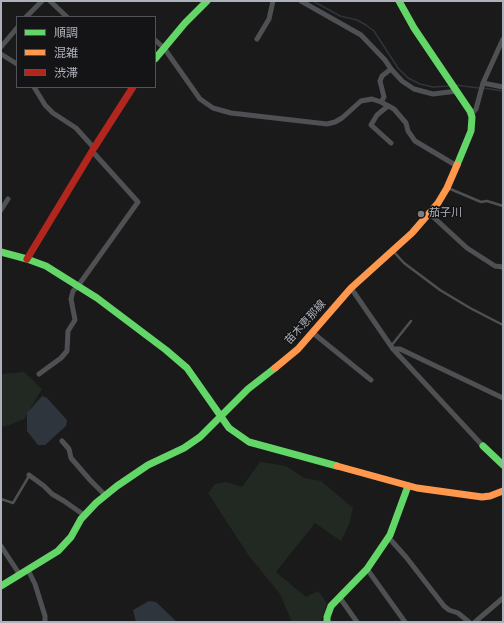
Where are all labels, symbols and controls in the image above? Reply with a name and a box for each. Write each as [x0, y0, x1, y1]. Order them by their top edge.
legend [16, 16, 156, 88]
text: 順調 [54, 25, 78, 42]
text: 混雑 [54, 45, 78, 62]
text: 渋滞 [54, 65, 78, 82]
place label: 茄子川 [429, 207, 462, 221]
marker: 茄子川 [416, 209, 426, 219]
street label: 苗木恵那線 [283, 298, 329, 348]

